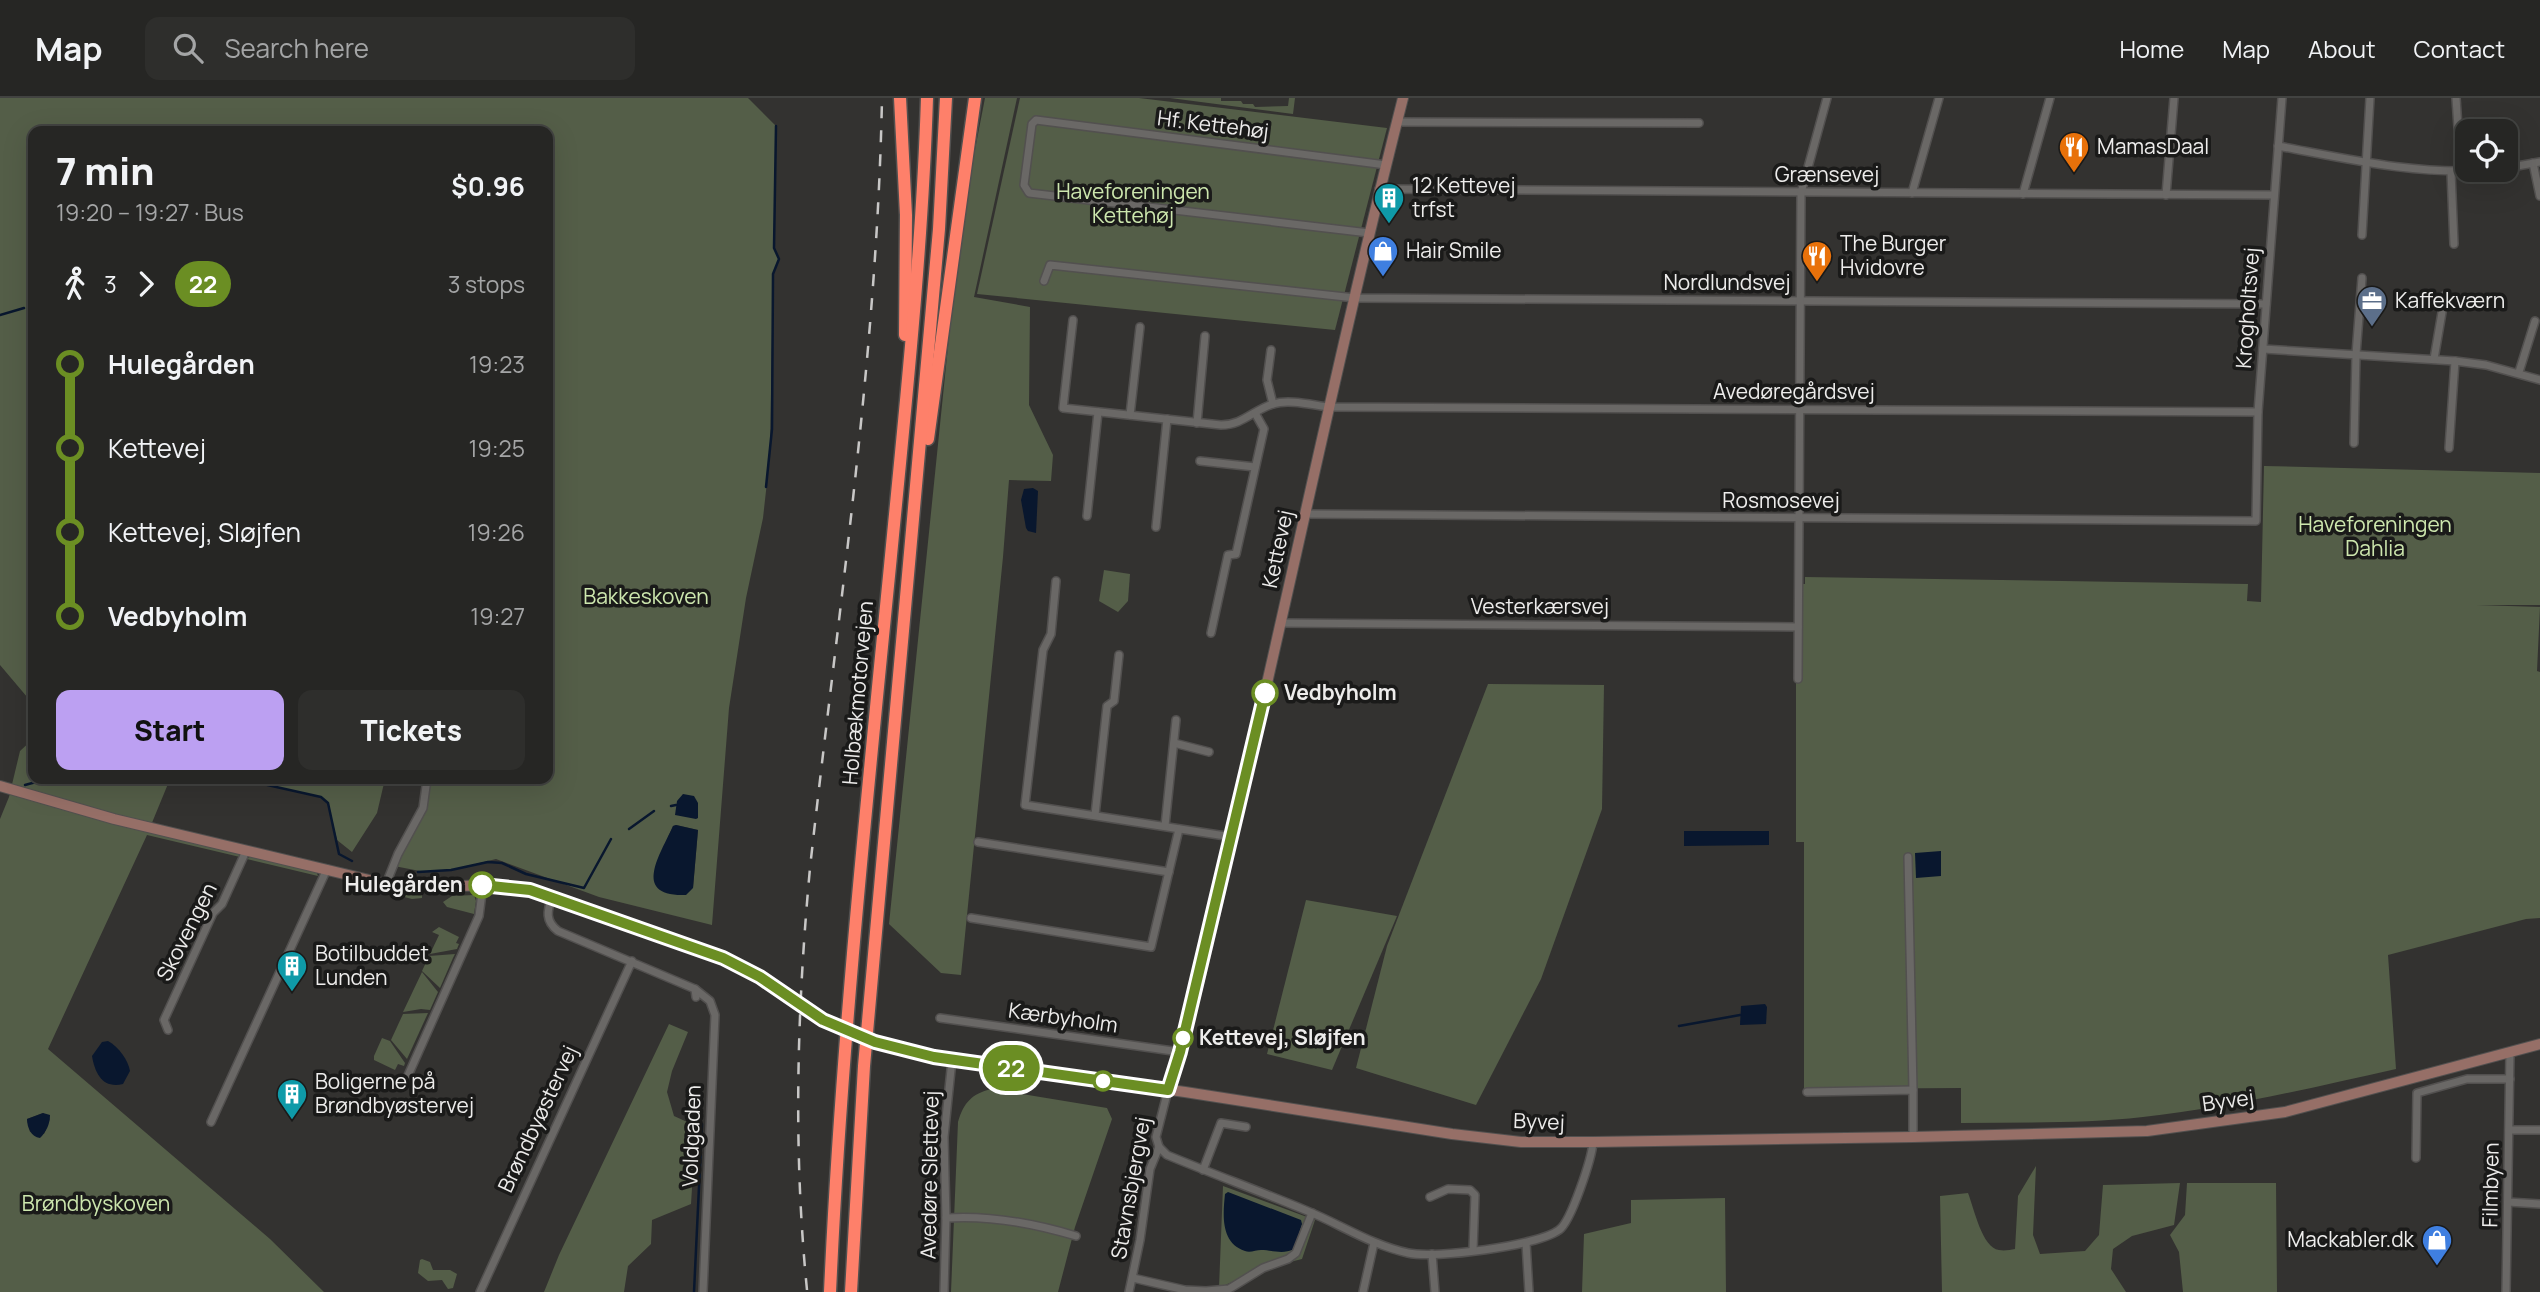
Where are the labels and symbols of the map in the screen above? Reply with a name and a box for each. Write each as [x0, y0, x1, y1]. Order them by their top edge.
street label: Hf. Kettehøj [1156, 103, 1271, 145]
restaurant icon: MamasDaal [2057, 130, 2091, 174]
place label: MamasDaal [2097, 132, 2209, 160]
street label: Grænsevej [1775, 160, 1879, 188]
place label: 12 Kettevej trfst [1412, 171, 1515, 223]
park label: Haveforeningen Kettehøj [1056, 177, 1210, 229]
building icon: 12 Kettevej trfst [1372, 181, 1406, 225]
place label: The Burger Hvidovre [1840, 229, 1947, 281]
shop icon: Hair Smile [1366, 234, 1400, 278]
place label: Hair Smile [1406, 236, 1502, 264]
restaurant icon: The Burger Hvidovre [1800, 239, 1834, 283]
street label: Krogholtsvej [2229, 246, 2265, 369]
street label: Nordlundsvej [1663, 268, 1791, 296]
office icon: Kaffekværn [2355, 284, 2389, 328]
place label: Kaffekværn [2395, 286, 2505, 314]
street label: Avedøregårdsvej [1713, 377, 1875, 405]
street label: Rosmosevej [1722, 486, 1840, 514]
street label: Kettevej [1255, 507, 1299, 590]
park label: Haveforeningen Dahlia [2298, 510, 2452, 562]
park label: Bakkeskoven [583, 582, 709, 610]
street label: Vesterkærsvej [1471, 592, 1609, 620]
street label: Holbækmotorvejen [835, 600, 879, 786]
place label: Vedbyholm [1284, 678, 1397, 706]
marker: Vedbyholm [1252, 680, 1278, 706]
place label: Hulegården [345, 870, 463, 898]
marker: Hulegården [469, 872, 495, 898]
street label: Skovengen [149, 878, 223, 985]
place label: Botilbuddet Lunden [315, 939, 429, 991]
building icon: Botilbuddet Lunden [275, 949, 309, 993]
street label: Kærbyholm [1007, 995, 1120, 1039]
place label: Kettevej, Sløjfen [1199, 1023, 1366, 1051]
marker: Kettevej, Sløjfen [1173, 1028, 1193, 1048]
street label: Brøndbyøstervej [491, 1041, 583, 1197]
line badge: 22 [979, 1045, 1042, 1091]
place label: Boligerne på Brøndbyøstervej [315, 1067, 474, 1119]
unlabelled marker [1093, 1071, 1113, 1091]
building icon: Boligerne på Brøndbyøstervej [275, 1077, 309, 1121]
street label: Byvej [2200, 1083, 2255, 1117]
street label: Voldgaden [675, 1084, 707, 1188]
street label: Avedøre Slettevej [914, 1090, 944, 1260]
street label: Byvej [1513, 1106, 1565, 1136]
street label: Stavnsbjergvej [1104, 1114, 1156, 1261]
street label: Filmbyen [2475, 1142, 2505, 1228]
park label: Brøndbyskoven [22, 1189, 170, 1217]
shop icon: Mackabler.dk [2420, 1223, 2454, 1267]
place label: Mackabler.dk [2287, 1225, 2415, 1253]

